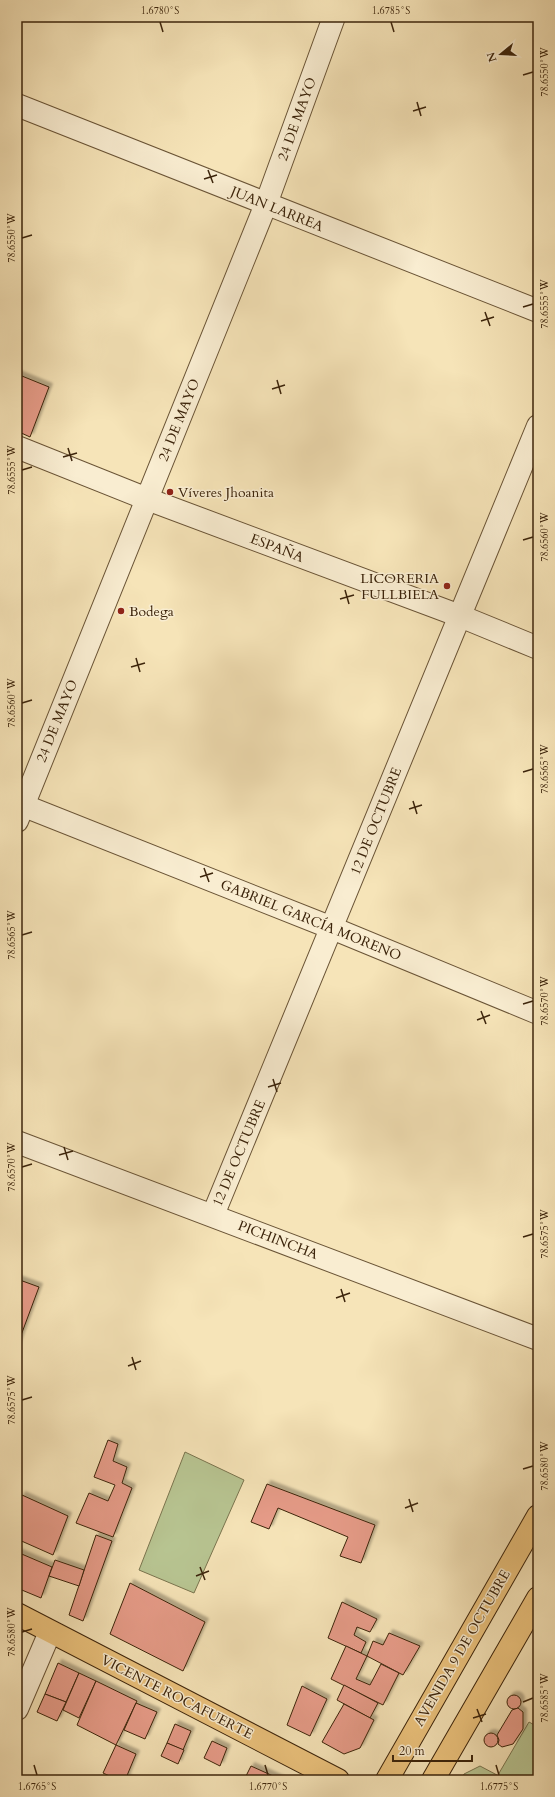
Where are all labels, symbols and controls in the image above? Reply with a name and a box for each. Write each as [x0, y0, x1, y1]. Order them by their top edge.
text: 1.6780°S [141, 4, 179, 18]
text: 1.6785°S [372, 4, 410, 18]
north arrow [481, 34, 521, 74]
text: 78.6550°W [538, 46, 552, 97]
text: N [483, 50, 501, 64]
street label: 24 DE MAYO [273, 75, 321, 163]
street label: JUAN LARREA [226, 181, 326, 236]
text: 78.6550°W [5, 212, 19, 263]
text: 78.6555°W [538, 278, 552, 329]
street label: 24 DE MAYO [154, 376, 204, 464]
text: 78.6555°W [5, 444, 19, 495]
place label: Víveres Jhoanita [178, 483, 274, 502]
marker: Víveres Jhoanita [165, 487, 175, 497]
text: 78.6560°W [538, 511, 552, 562]
street label: ESPAÑA [248, 529, 306, 567]
place label: LICORERIA FULLBIELA [360, 569, 439, 604]
marker: LICORERIA FULLBIELA [442, 581, 452, 591]
place label: Bodega [129, 602, 174, 621]
marker: Bodega [116, 606, 126, 616]
text: 78.6560°W [5, 677, 19, 728]
street label: 24 DE MAYO [32, 677, 82, 765]
text: 78.6565°W [538, 743, 552, 794]
street label: 12 DE OCTUBRE [346, 764, 406, 878]
street label: GABRIEL GARCÍA MORENO [218, 875, 404, 965]
text: 78.6565°W [5, 909, 19, 960]
text: 78.6570°W [538, 975, 552, 1026]
street label: 12 DE OCTUBRE [208, 1096, 270, 1209]
text: 78.6570°W [5, 1141, 19, 1192]
text: 78.6575°W [538, 1208, 552, 1259]
street label: PICHINCHA [235, 1216, 321, 1264]
text: 78.6575°W [5, 1374, 19, 1425]
text: 78.6580°W [538, 1440, 552, 1491]
street label: AVENIDA 9 DE OCTUBRE [409, 1566, 515, 1730]
text: 78.6580°W [5, 1606, 19, 1657]
street label: VICENTE ROCAFUERTE [98, 1650, 257, 1744]
text: 78.6585°W [538, 1672, 552, 1723]
scale bar [393, 1737, 472, 1763]
text: 20 m [399, 1743, 426, 1759]
text: 1.6765°S [18, 1780, 56, 1794]
text: 1.6770°S [249, 1780, 287, 1794]
text: 1.6775°S [480, 1780, 518, 1794]

